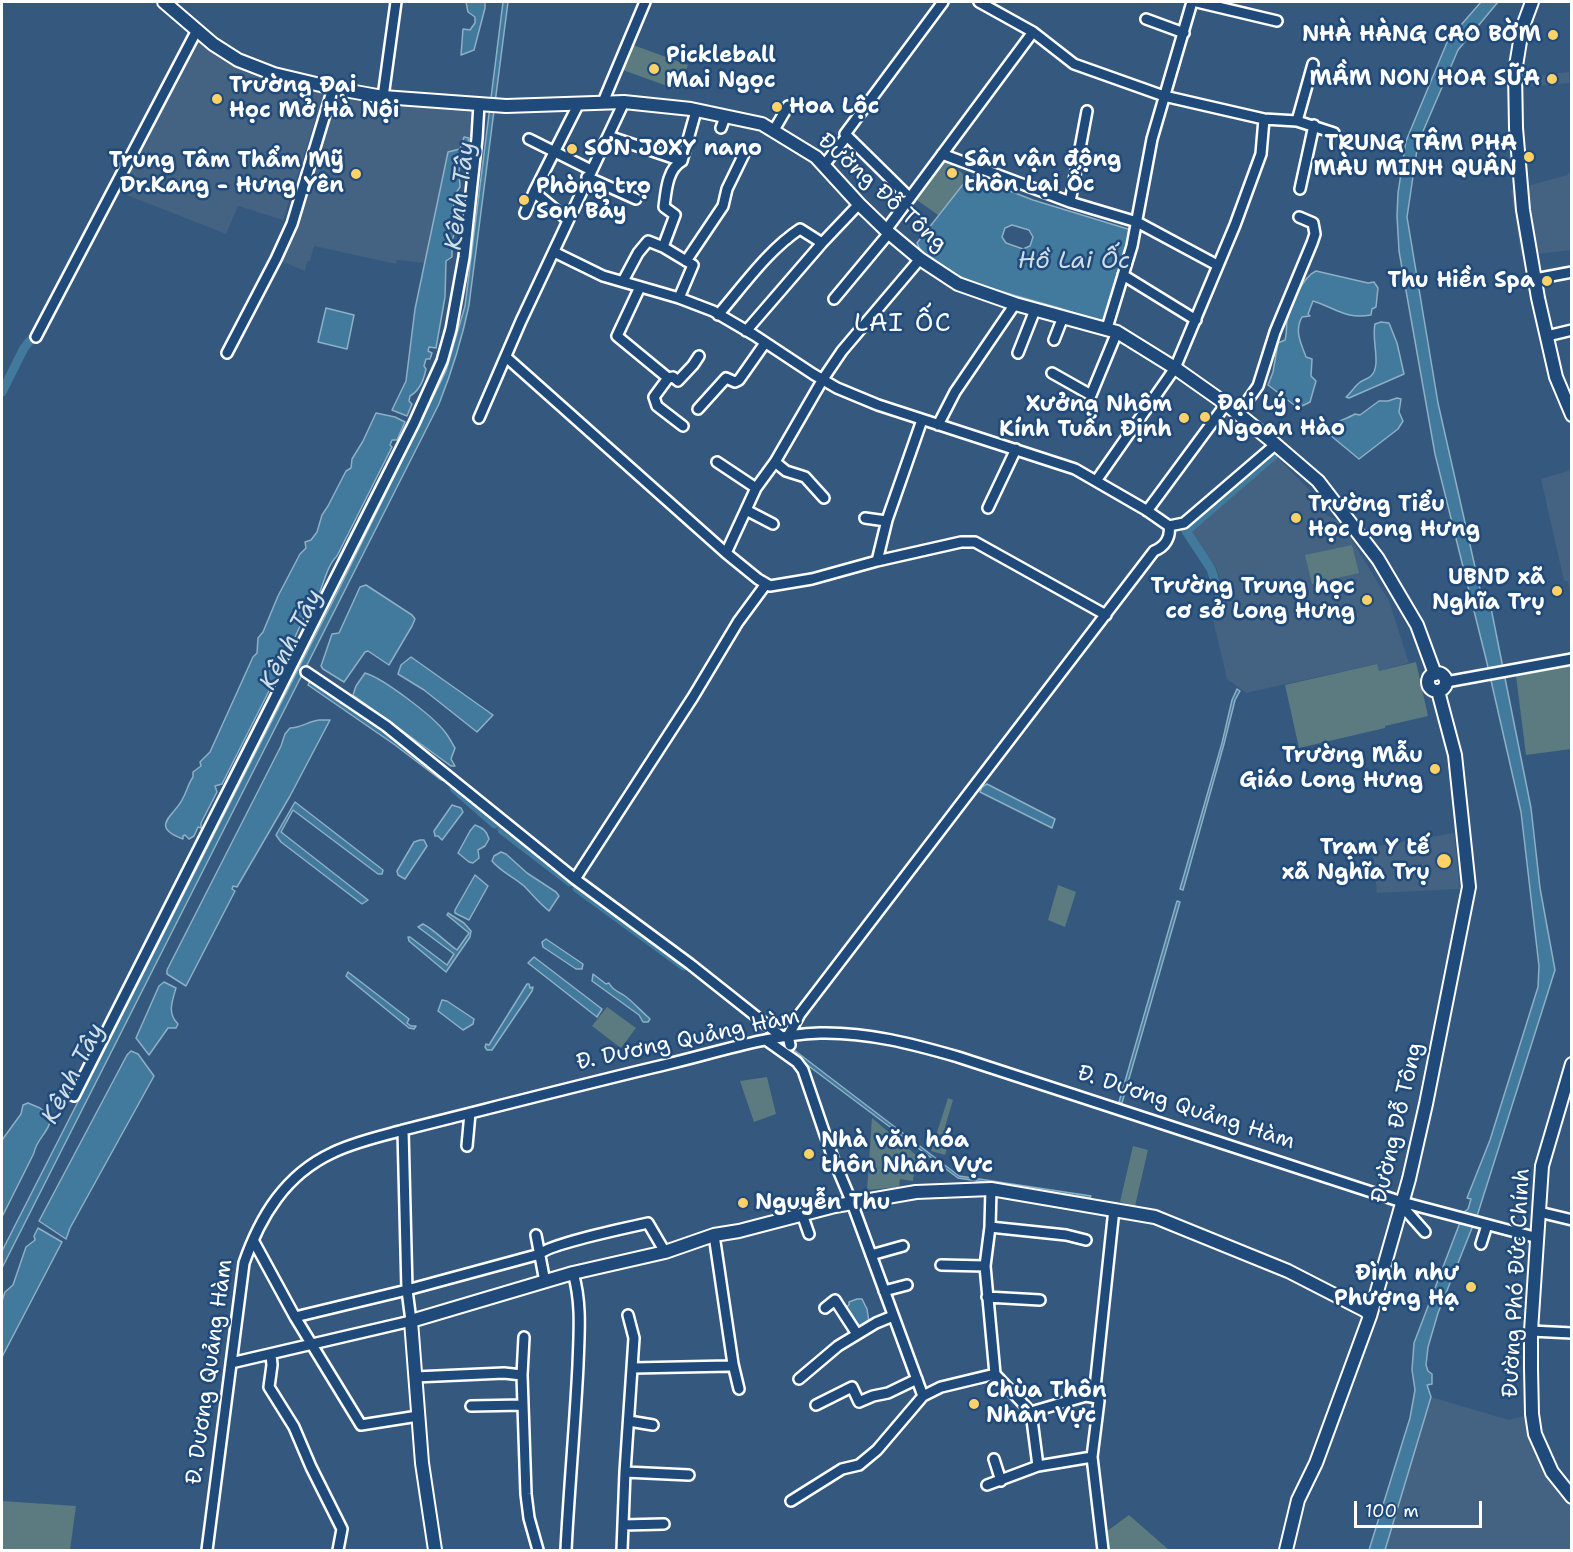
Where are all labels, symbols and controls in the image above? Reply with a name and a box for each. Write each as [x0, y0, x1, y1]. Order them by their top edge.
place label: NHÀ HÀNG CAO BỜM [1302, 22, 1541, 48]
marker: NHÀ HÀNG CAO BỜM [1546, 28, 1560, 42]
place label: Pickleball Mai Ngọc [666, 43, 776, 94]
marker: Pickleball Mai Ngọc [647, 62, 661, 76]
place label: MẦM NON HOA SỮA [1310, 66, 1540, 92]
marker: MẦM NON HOA SỮA [1545, 72, 1559, 86]
place label: Trường Đại Học Mở Hà Nội [229, 73, 400, 124]
marker: Trường Đại Học Mở Hà Nội [210, 92, 224, 106]
place label: Hoa Lộc [789, 94, 879, 120]
marker: Hoa Lộc [770, 100, 784, 114]
street label: Đường Đỗ Tông [812, 128, 952, 258]
place label: TRUNG TÂM PHA MÀU MINH QUÂN [1313, 131, 1517, 182]
place label: SƠN JOXY nano [584, 136, 762, 162]
water label: Kênh Tây [440, 140, 482, 252]
marker: SƠN JOXY nano [565, 142, 579, 156]
place label: Sân vận động thôn Lại Ốc [964, 147, 1121, 198]
place label: Trung Tâm Thẩm Mỹ Dr.Kang - Hưng Yên [109, 148, 344, 200]
marker: TRUNG TÂM PHA MÀU MINH QUÂN [1522, 150, 1536, 164]
marker: Sân vận động thôn Lại Ốc [945, 166, 959, 180]
marker: Trung Tâm Thẩm Mỹ Dr.Kang - Hưng Yên [349, 167, 363, 181]
place label: Phòng trọ Son Bảy [536, 174, 651, 226]
marker: Phòng trọ Son Bảy [517, 193, 531, 207]
water label: Hồ Lai Ốc [1018, 248, 1130, 276]
place label: Thu Hiền Spa [1387, 268, 1535, 294]
marker: Thu Hiền Spa [1540, 274, 1554, 288]
district label: LAI ỐC [854, 308, 952, 340]
place label: Đại Lý : Ngoan Hào [1217, 391, 1345, 442]
place label: Xưởng Nhôm Kính Tuấn Định [999, 392, 1172, 444]
marker: Đại Lý : Ngoan Hào [1198, 410, 1212, 424]
marker: Xưởng Nhôm Kính Tuấn Định [1177, 411, 1191, 425]
place label: Trường Tiểu Học Long Hưng [1308, 492, 1480, 544]
marker: Trường Tiểu Học Long Hưng [1289, 511, 1303, 525]
place label: UBND xã Nghĩa Trụ [1432, 565, 1545, 616]
place label: Trường Trung học cơ sở Long Hưng [1151, 574, 1355, 626]
marker: UBND xã Nghĩa Trụ [1550, 584, 1564, 598]
water label: Kênh Tây [254, 585, 330, 695]
marker: Trường Trung học cơ sở Long Hưng [1360, 593, 1374, 607]
place label: Trường Mẫu Giáo Long Hưng [1239, 743, 1423, 794]
marker: Trường Mẫu Giáo Long Hưng [1428, 762, 1442, 776]
place label: Trạm Y tế xã Nghĩa Trụ [1282, 835, 1430, 886]
marker: Trạm Y tế xã Nghĩa Trụ [1435, 852, 1453, 870]
street label: Đ. Dương Quảng Hàm [574, 1003, 802, 1077]
water label: Kênh Tây [36, 1019, 112, 1129]
street label: Đường Đỗ Tông [1367, 1040, 1429, 1206]
street label: Đ. Dương Quảng Hàm [1074, 1060, 1298, 1156]
place label: Nhà văn hóa thôn Nhân Vực [821, 1128, 993, 1180]
marker: Nhà văn hóa thôn Nhân Vực [802, 1147, 816, 1161]
street label: Đường Phó Đức Chính [1498, 1168, 1536, 1398]
place label: Nguyễn Thu [755, 1190, 890, 1216]
marker: Nguyễn Thu [736, 1196, 750, 1210]
street label: Đ. Dương Quảng Hàm [181, 1258, 239, 1486]
place label: Đình như Phượng Hạ [1334, 1261, 1459, 1312]
marker: Đình như Phượng Hạ [1464, 1280, 1478, 1294]
place label: Chùa Thôn Nhân Vực [986, 1378, 1107, 1430]
marker: Chùa Thôn Nhân Vực [967, 1397, 981, 1411]
scale bar [1357, 1489, 1484, 1527]
text: 100 m [1365, 1499, 1419, 1523]

